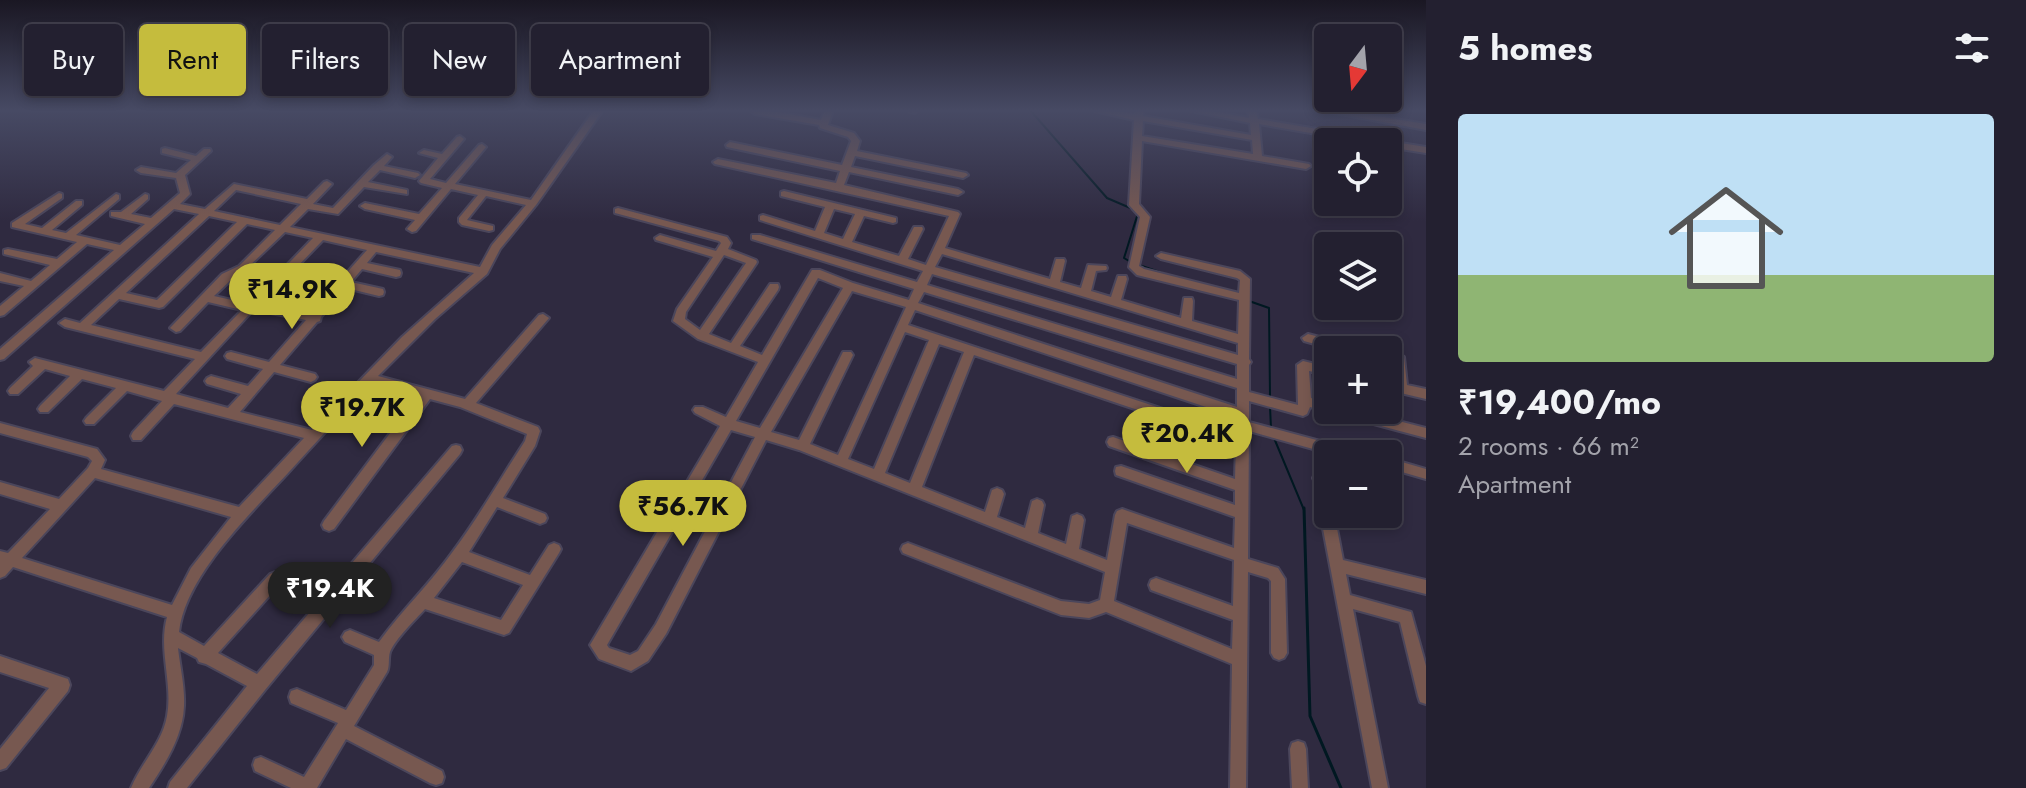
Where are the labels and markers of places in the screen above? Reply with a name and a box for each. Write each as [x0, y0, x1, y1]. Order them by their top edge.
pin: ₹14.9K [227, 263, 357, 331]
pin: ₹19.7K [297, 381, 427, 449]
pin: ₹20.4K [1122, 407, 1252, 475]
pin: ₹56.7K [618, 480, 748, 548]
pin: ₹19.4K [265, 562, 395, 630]

